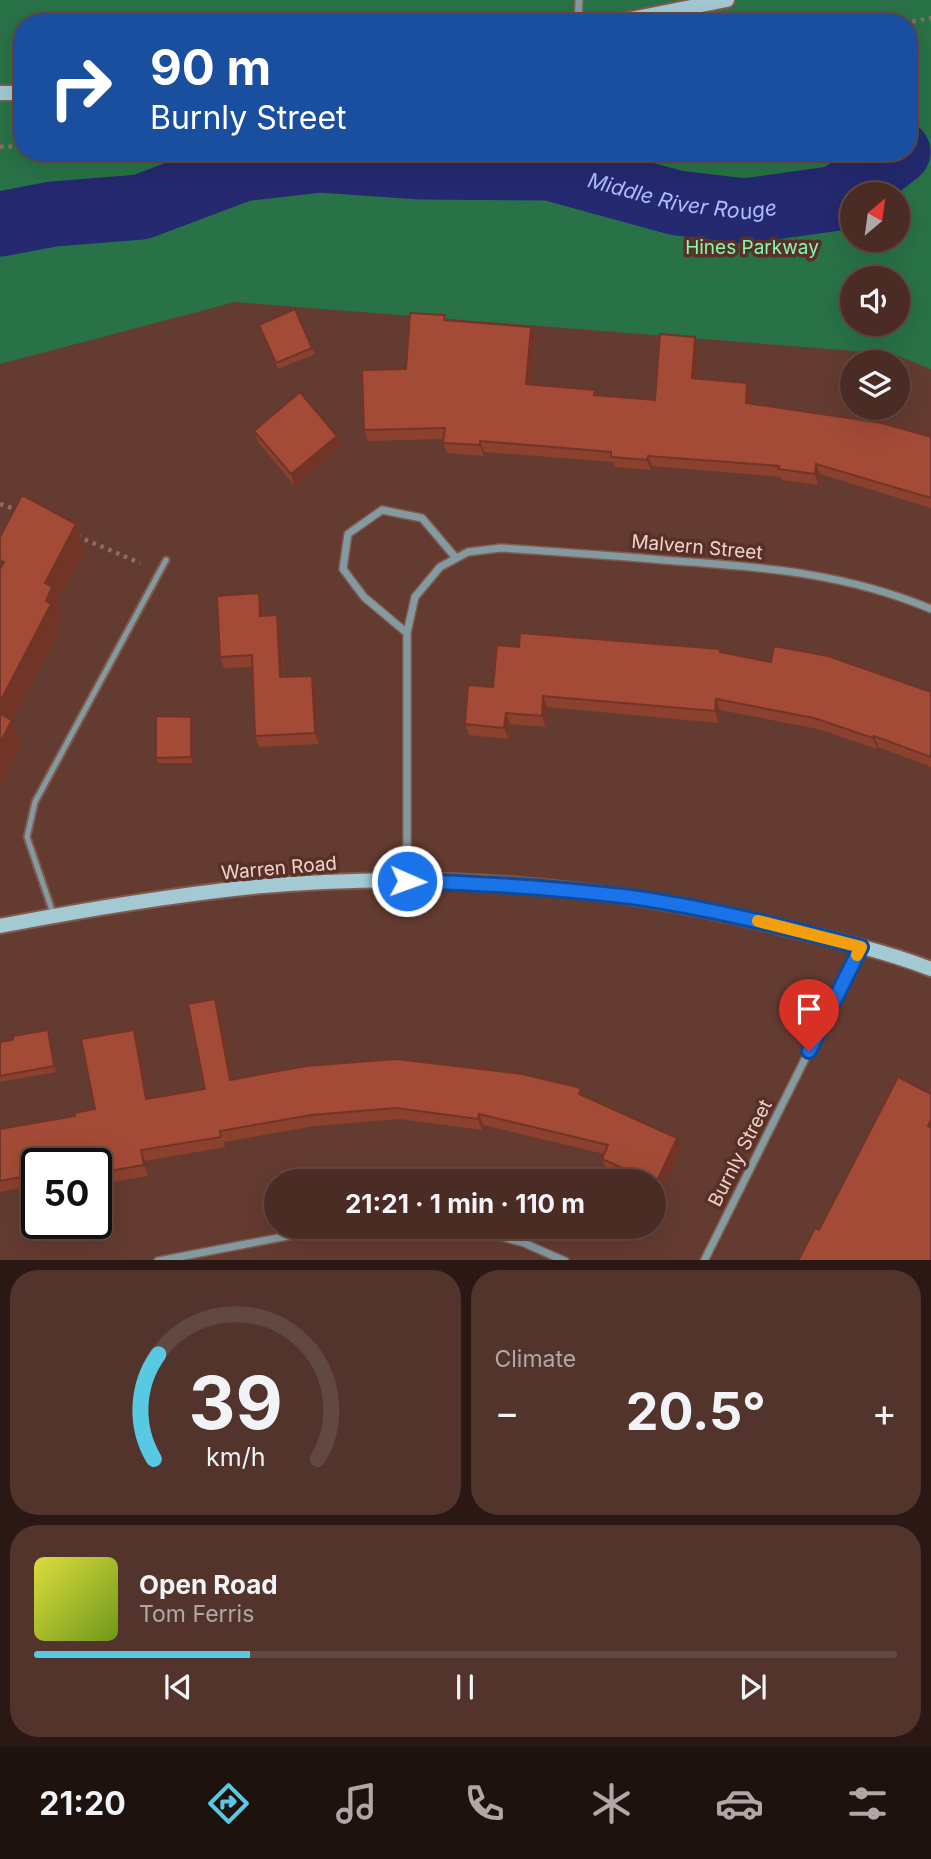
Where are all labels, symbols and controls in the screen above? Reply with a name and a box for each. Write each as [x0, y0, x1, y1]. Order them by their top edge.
text: 90 m [150, 38, 271, 97]
icon: right [35, 42, 126, 133]
text: Burnly Street [150, 98, 347, 137]
water label: Middle River Rouge [585, 167, 778, 224]
north arrow [840, 182, 910, 252]
map controls [840, 182, 910, 420]
park label: Hines Parkway [685, 236, 819, 259]
button: sound [840, 266, 910, 336]
button: layers [840, 350, 910, 420]
street label: Malvern Street [630, 530, 764, 564]
position arrow [370, 844, 444, 918]
street label: Warren Road [220, 851, 338, 885]
pin [779, 979, 839, 1051]
icon: arrive [790, 990, 828, 1028]
street label: Burnly Street [703, 1096, 777, 1210]
speed limit sign: 50 [21, 1148, 112, 1239]
text: 21:21 · 1 min · 110 m [345, 1188, 585, 1219]
text: Climate [495, 1345, 576, 1373]
text: 39 [188, 1358, 282, 1447]
text: 20.5° [626, 1380, 766, 1443]
text: − [495, 1389, 520, 1435]
text: + [872, 1389, 897, 1435]
text: km/h [206, 1441, 265, 1471]
text: Open Road [139, 1569, 278, 1600]
text: Tom Ferris [139, 1600, 254, 1628]
icon: previous [159, 1668, 197, 1706]
icon: pause [446, 1668, 484, 1706]
icon: next [734, 1668, 772, 1706]
icon: directions [204, 1779, 253, 1828]
icon: music [332, 1779, 381, 1828]
icon: phone [460, 1779, 509, 1828]
icon: climate [587, 1779, 636, 1828]
icon: car [715, 1779, 764, 1828]
icon: filters [843, 1779, 892, 1828]
text: 21:20 [39, 1784, 126, 1823]

